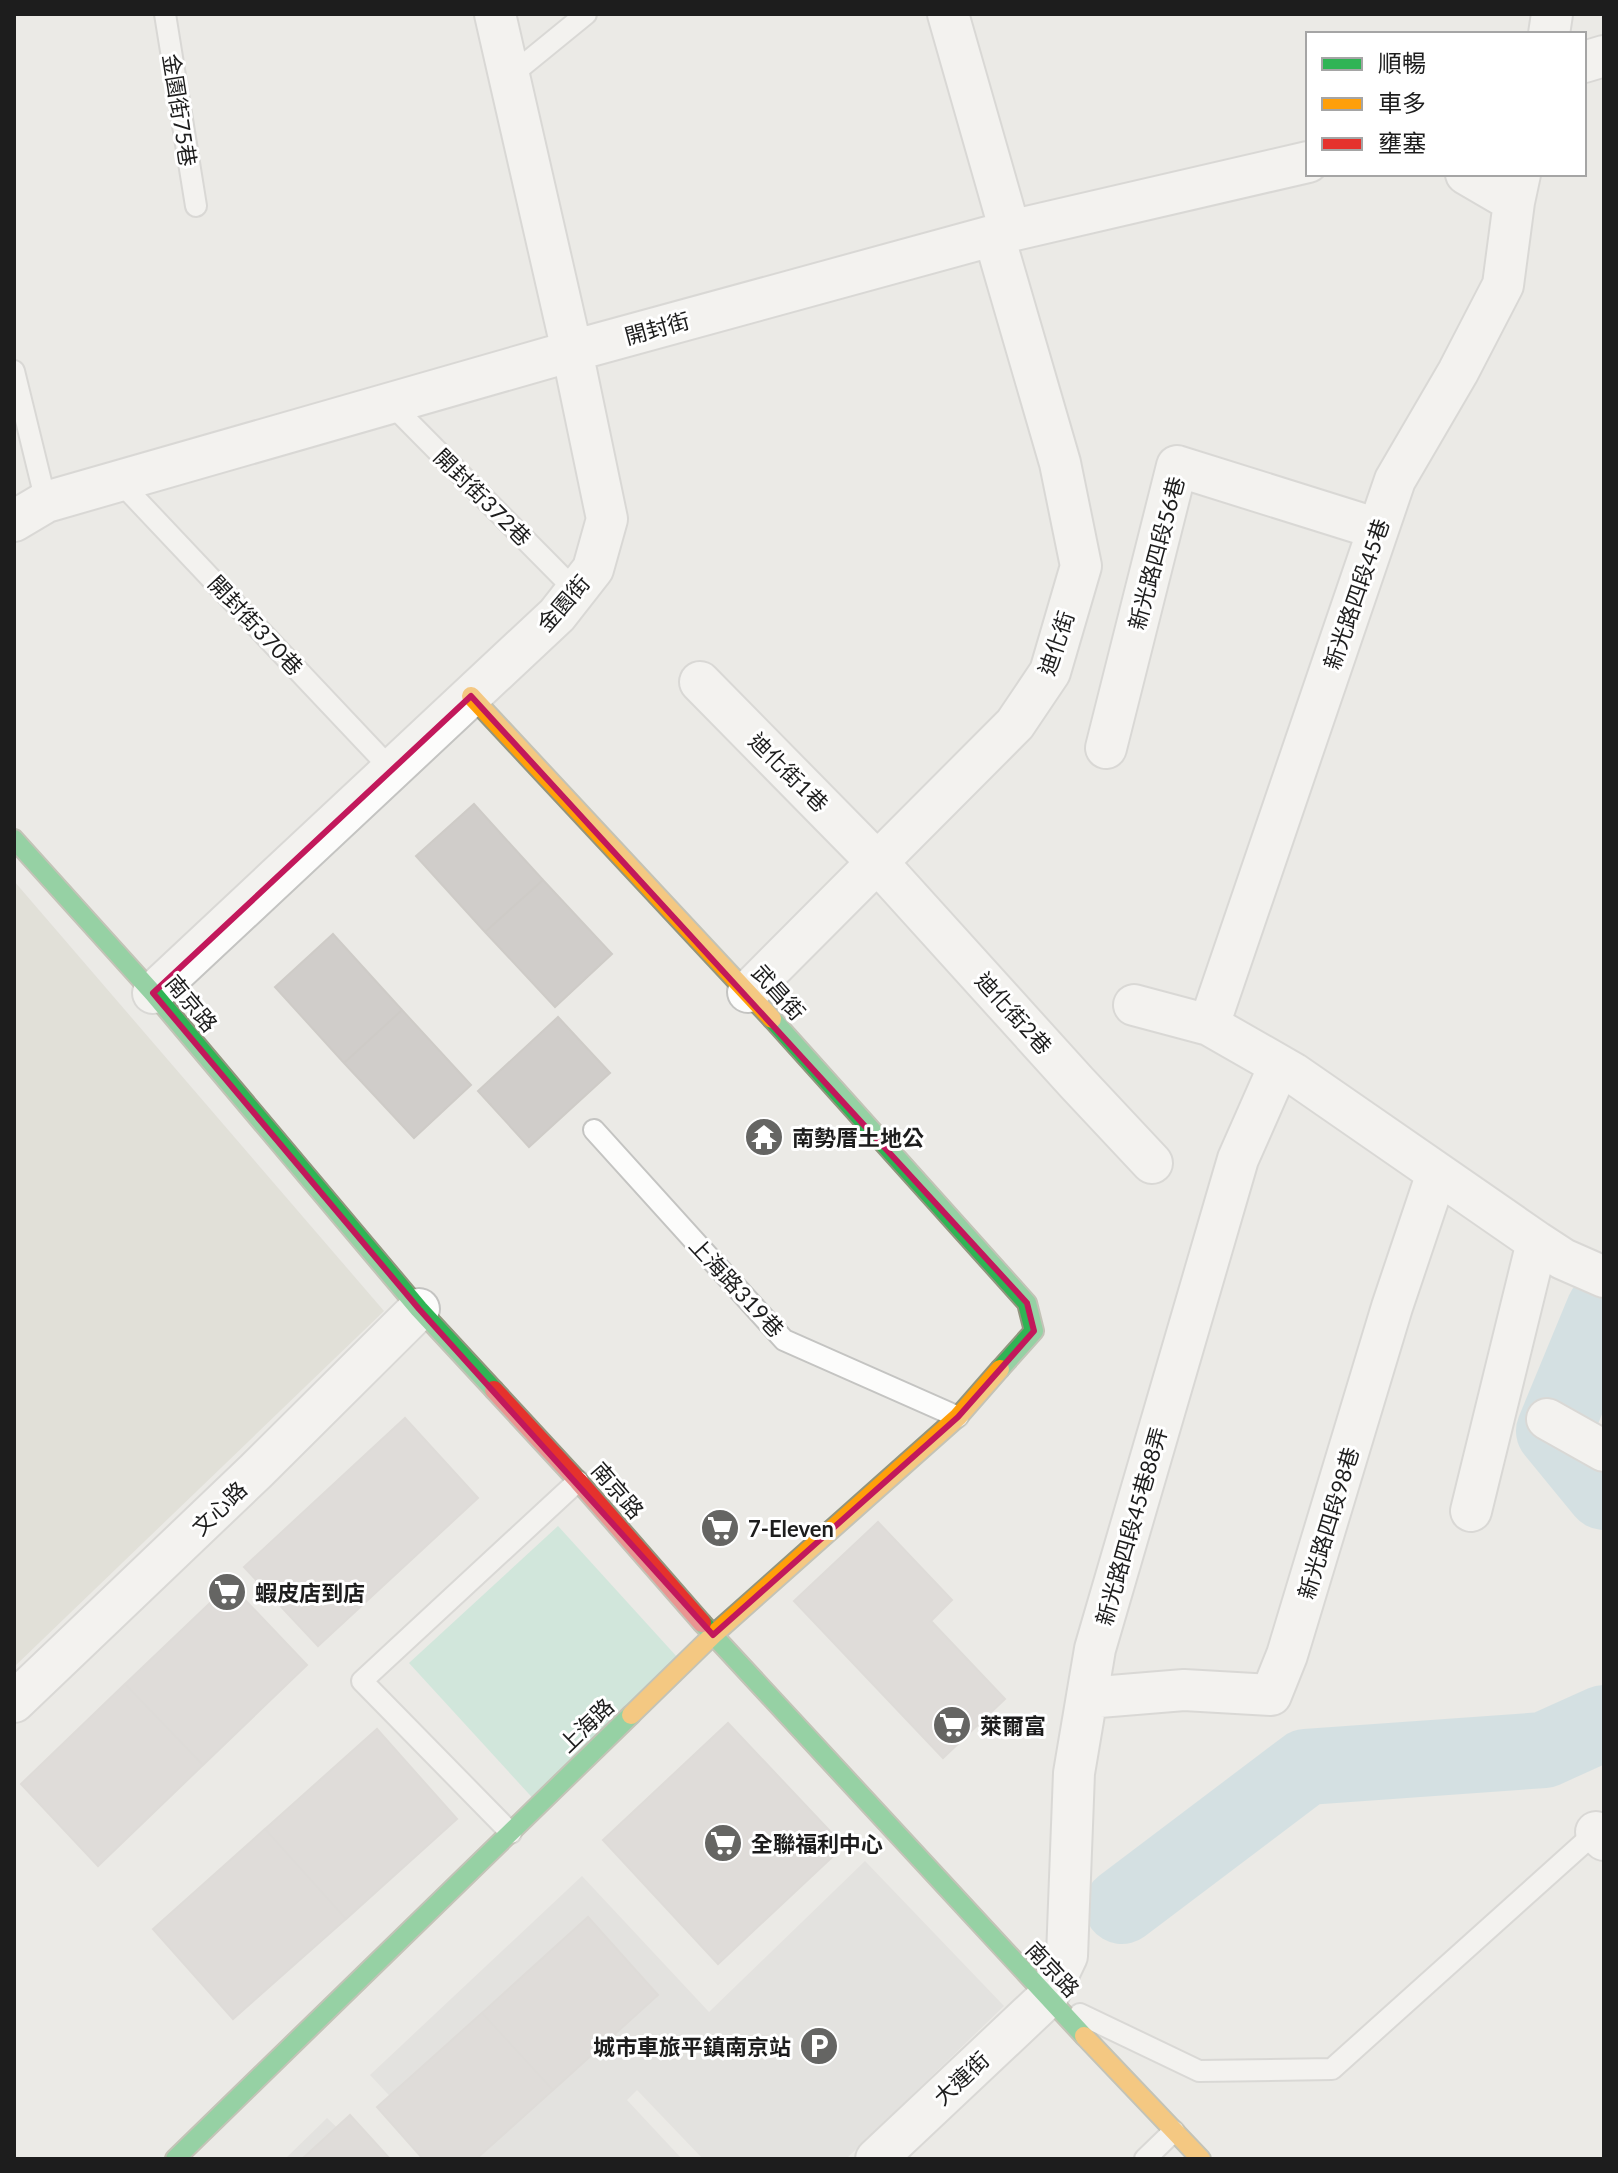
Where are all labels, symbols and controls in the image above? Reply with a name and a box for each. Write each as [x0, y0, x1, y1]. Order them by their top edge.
legend [1306, 32, 1586, 176]
text: 順暢 [1378, 48, 1426, 77]
street label: 金園街75巷 [158, 52, 202, 168]
text: 車多 [1378, 88, 1426, 117]
text: 壅塞 [1378, 128, 1426, 157]
street label: 開封街 [622, 306, 692, 350]
street label: 開封街372巷 [429, 443, 537, 551]
street label: 新光路四段56巷 [1123, 473, 1189, 633]
street label: 新光路四段45巷 [1318, 515, 1394, 673]
street label: 金園街 [531, 569, 595, 637]
street label: 開封街370巷 [203, 570, 309, 680]
street label: 迪化街 [1032, 607, 1080, 679]
street label: 迪化街1巷 [744, 727, 834, 817]
street label: 武昌街 [747, 958, 811, 1026]
street label: 迪化街2巷 [970, 967, 1058, 1059]
street label: 南京路 [160, 969, 224, 1037]
temple icon: 南勢厝土地公 [743, 1116, 785, 1158]
place label: 南勢厝土地公 [792, 1124, 924, 1151]
street label: 上海路319巷 [684, 1232, 790, 1342]
street label: 新光路四段45巷88弄 [1090, 1424, 1172, 1628]
street label: 新光路四段98巷 [1292, 1444, 1364, 1602]
street label: 南京路 [586, 1456, 650, 1524]
street label: 文心路 [186, 1475, 252, 1541]
supermarket icon: 7-Eleven [699, 1507, 741, 1549]
place label: 7-Eleven [748, 1515, 834, 1542]
supermarket icon: 蝦皮店到店 [206, 1571, 248, 1613]
place label: 蝦皮店到店 [255, 1579, 365, 1606]
street label: 上海路 [553, 1692, 619, 1758]
supermarket icon: 萊爾富 [931, 1704, 973, 1746]
place label: 萊爾富 [980, 1712, 1046, 1739]
supermarket icon: 全聯福利中心 [702, 1822, 744, 1864]
place label: 全聯福利中心 [751, 1830, 883, 1857]
street label: 南京路 [1021, 1936, 1085, 2002]
parking icon: 城市車旅平鎮南京站 [798, 2025, 840, 2067]
place label: 城市車旅平鎮南京站 [593, 2033, 791, 2060]
street label: 大連街 [928, 2046, 994, 2110]

